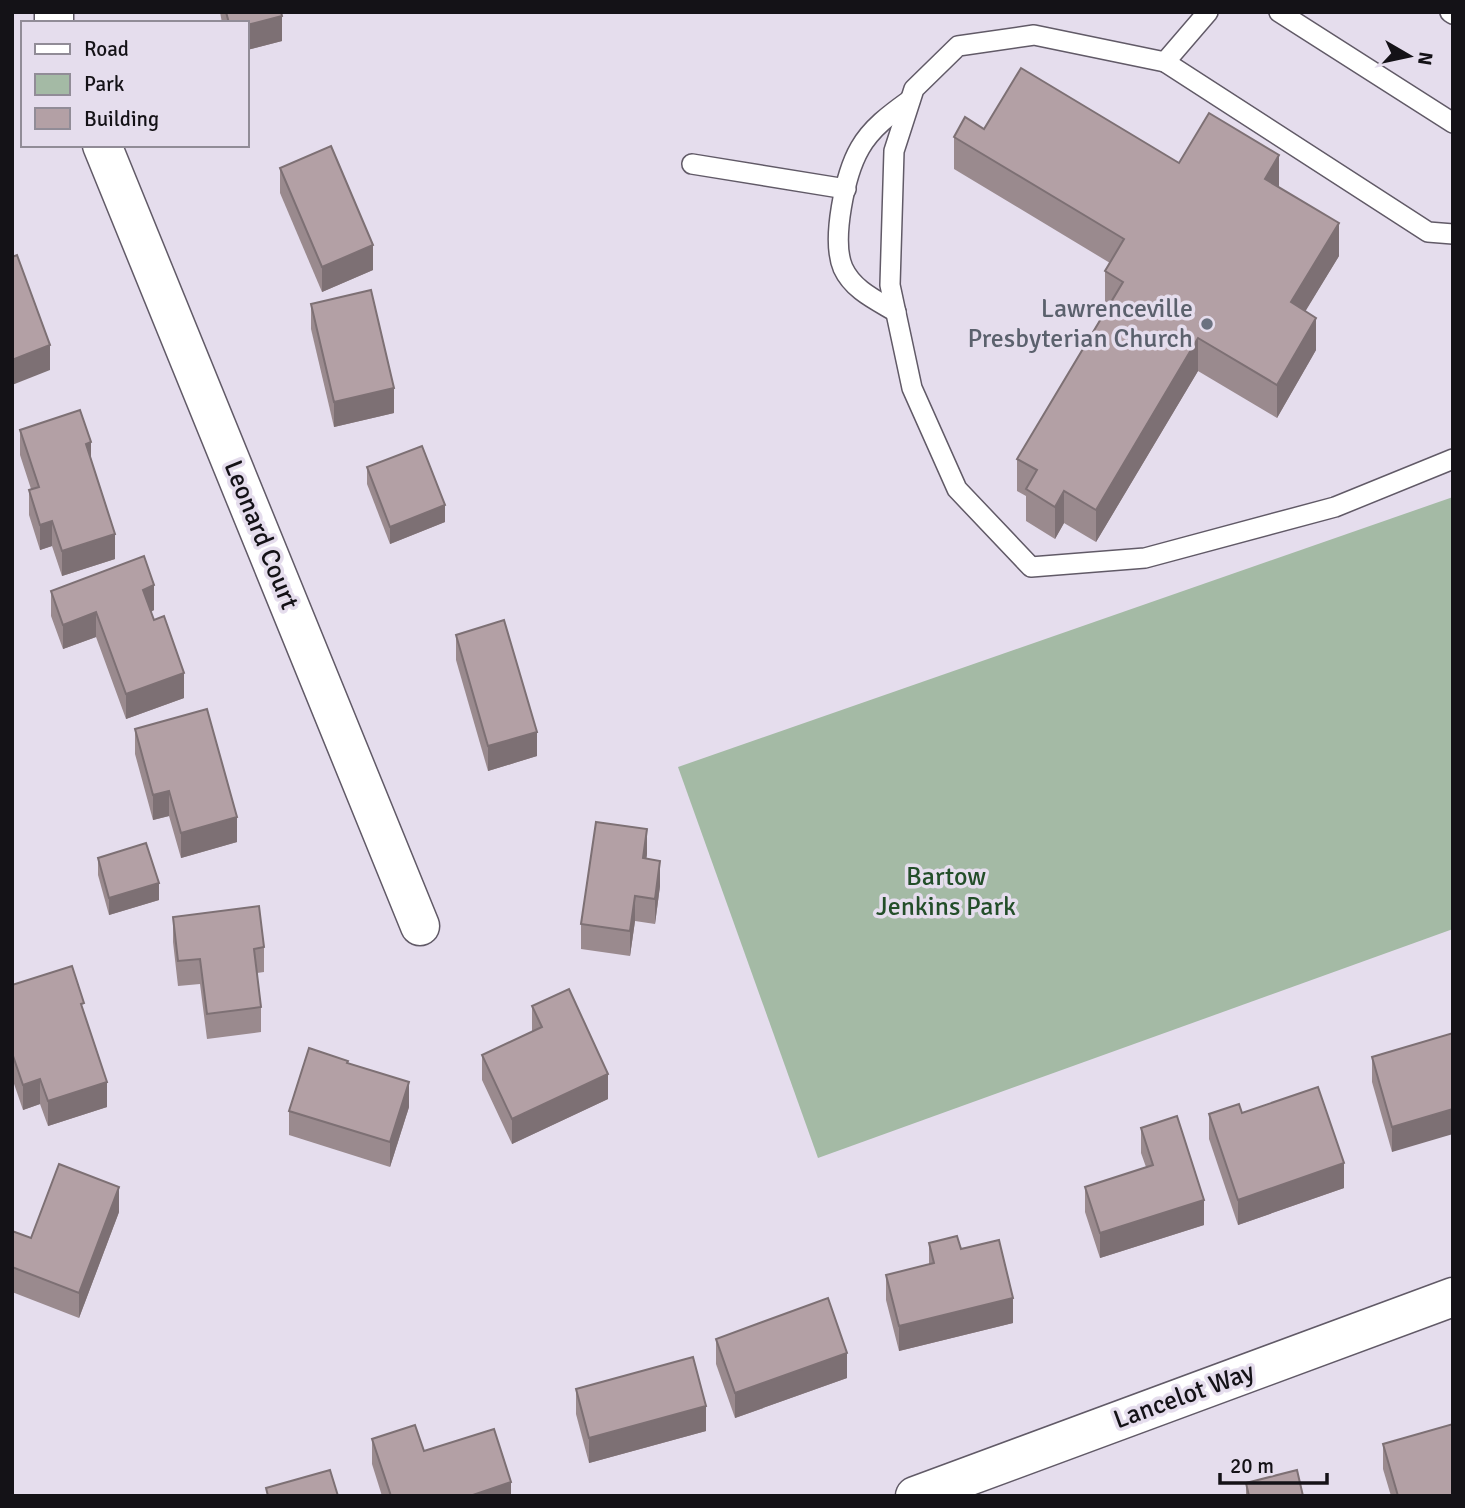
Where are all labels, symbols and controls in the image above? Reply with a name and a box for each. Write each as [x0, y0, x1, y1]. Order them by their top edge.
legend [21, 21, 248, 147]
north arrow [1374, 21, 1444, 91]
text: Road [84, 36, 129, 62]
text: N [1412, 50, 1438, 67]
text: Park [84, 71, 125, 97]
text: Building [84, 106, 159, 132]
place label: Lawrenceville Presbyterian Church [967, 293, 1193, 355]
marker: Lawrenceville Presbyterian Church [1199, 316, 1215, 332]
street label: Leonard Court [217, 456, 305, 614]
park label: Bartow Jenkins Park [876, 861, 1016, 923]
street label: Lancelot Way [1109, 1356, 1259, 1436]
scale bar [1220, 1442, 1327, 1486]
text: 20 m [1230, 1453, 1274, 1479]

